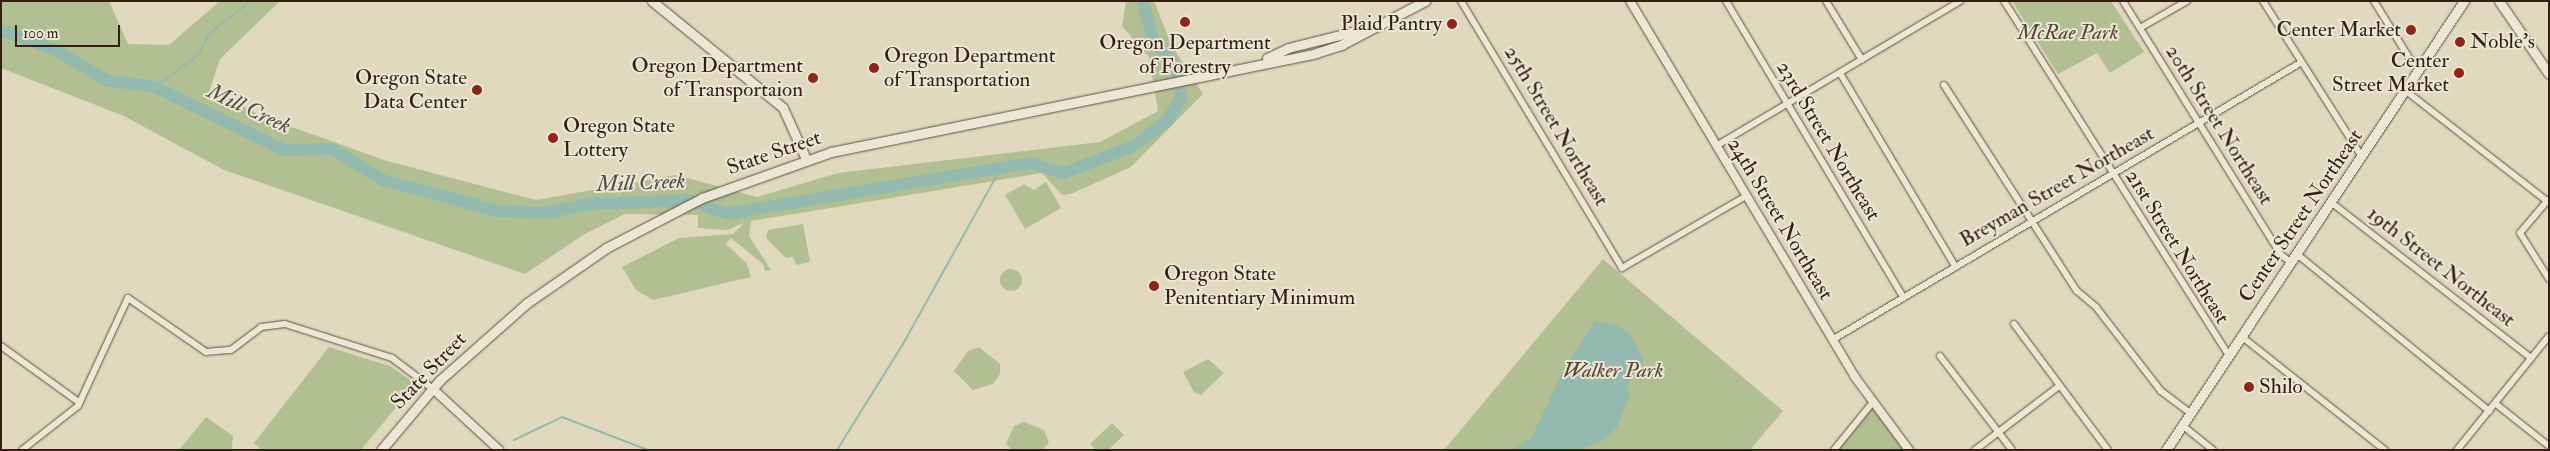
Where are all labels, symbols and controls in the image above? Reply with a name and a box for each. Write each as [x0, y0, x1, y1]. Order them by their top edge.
place label: Plaid Pantry [1340, 11, 1442, 37]
scale bar [18, 15, 122, 47]
marker: Oregon Department of Forestry [1179, 16, 1191, 28]
place label: Center Market [2276, 17, 2401, 43]
marker: Plaid Pantry [1446, 18, 1458, 30]
park label: McRae Park [2017, 20, 2119, 46]
text: 100 m [23, 24, 58, 43]
marker: Center Market [2405, 24, 2417, 36]
place label: Noble's [2470, 29, 2535, 55]
place label: Oregon Department of Forestry [1099, 30, 1271, 80]
marker: Noble's [2454, 36, 2466, 48]
street label: 20th Street Northeast [2160, 40, 2278, 210]
street label: 25th Street Northeast [1498, 41, 1614, 211]
place label: Oregon Department of Transportation [884, 43, 1056, 93]
place label: Center Street Market [2332, 48, 2449, 98]
place label: Oregon Department of Transportaion [631, 53, 803, 103]
street label: 23rd Street Northeast [1770, 57, 1886, 225]
marker: Oregon Department of Transportation [868, 62, 880, 74]
place label: Oregon State Data Center [355, 65, 467, 115]
marker: Center Street Market [2453, 67, 2465, 79]
marker: Oregon Department of Transportaion [807, 72, 819, 84]
water label: Mill Creek [203, 78, 295, 140]
marker: Oregon State Data Center [471, 84, 483, 96]
place label: Oregon State Lottery [563, 113, 675, 163]
street label: Breyman Street Northeast [1955, 121, 2159, 253]
street label: State Street [724, 125, 824, 181]
street label: Center Street Northeast [2234, 125, 2368, 307]
marker: Oregon State Lottery [547, 132, 559, 144]
street label: 24th Street Northeast [1722, 133, 1838, 305]
street label: 21st Street Northeast [2119, 165, 2235, 329]
water label: Mill Creek [596, 168, 686, 198]
street label: 19th Street Northeast [2362, 201, 2520, 333]
place label: Oregon State Penitentiary Minimum [1164, 261, 1355, 311]
marker: Oregon State Penitentiary Minimum [1148, 280, 1160, 292]
street label: State Street [386, 327, 472, 415]
park label: Walker Park [1563, 358, 1663, 384]
place label: Shilo [2259, 374, 2303, 400]
marker: Shilo [2243, 381, 2255, 393]

